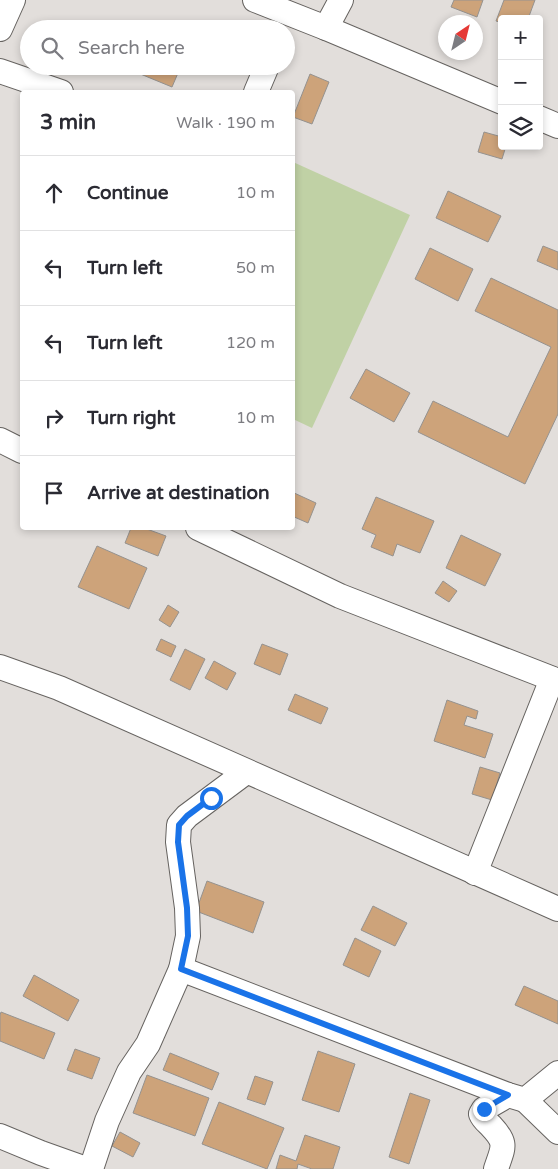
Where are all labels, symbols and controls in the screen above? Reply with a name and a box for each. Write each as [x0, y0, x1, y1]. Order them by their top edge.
north arrow [438, 15, 483, 60]
map controls [498, 15, 543, 150]
button: + [498, 15, 543, 60]
search box [20, 20, 295, 75]
icon: search [38, 34, 66, 62]
text: Search here [78, 37, 185, 59]
button: − [498, 60, 543, 105]
button: layers [498, 105, 543, 150]
text: 3 min [40, 110, 96, 135]
text: Walk · 190 m [176, 113, 275, 133]
icon: ahead [40, 179, 68, 207]
text: Continue [87, 182, 169, 204]
text: 10 m [236, 183, 275, 203]
icon: left [40, 254, 68, 282]
text: Turn left [87, 257, 163, 279]
text: 50 m [236, 258, 275, 278]
icon: left [40, 329, 68, 357]
text: Turn left [87, 332, 163, 354]
text: 120 m [226, 333, 275, 353]
icon: right [40, 404, 68, 432]
text: Turn right [87, 407, 175, 429]
text: 10 m [236, 408, 275, 428]
icon: arrive [40, 479, 68, 507]
text: Arrive at destination [87, 482, 270, 504]
route start [200, 787, 223, 810]
route end [473, 1098, 496, 1121]

